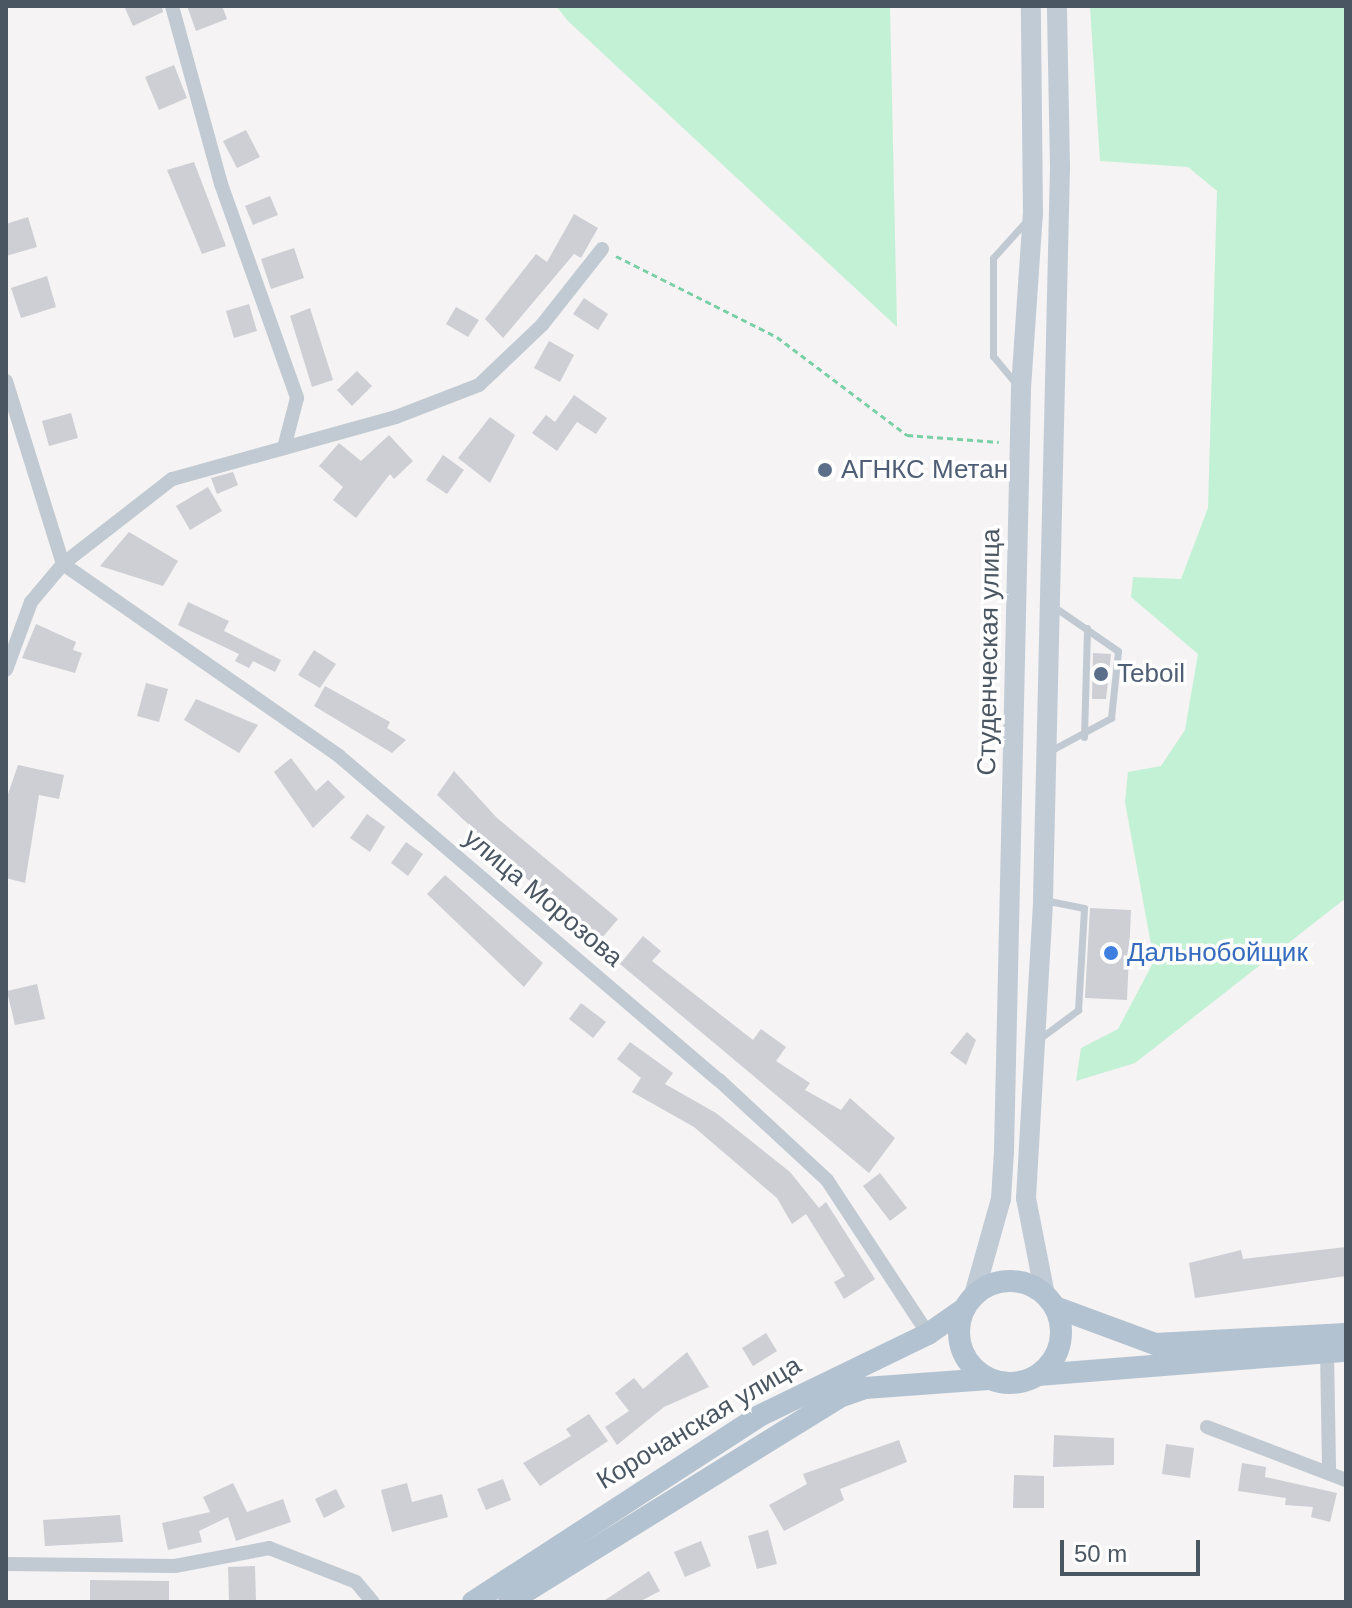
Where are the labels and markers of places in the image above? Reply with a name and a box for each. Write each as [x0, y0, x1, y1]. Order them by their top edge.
place label: АГНКС Метан [841, 454, 1008, 486]
marker: АГНКС Метан [816, 461, 834, 479]
place label: Teboil [1117, 658, 1185, 690]
marker: Teboil [1092, 665, 1110, 683]
place label: Дальнобойщик [1127, 937, 1308, 969]
marker: Дальнобойщик [1102, 944, 1120, 962]

